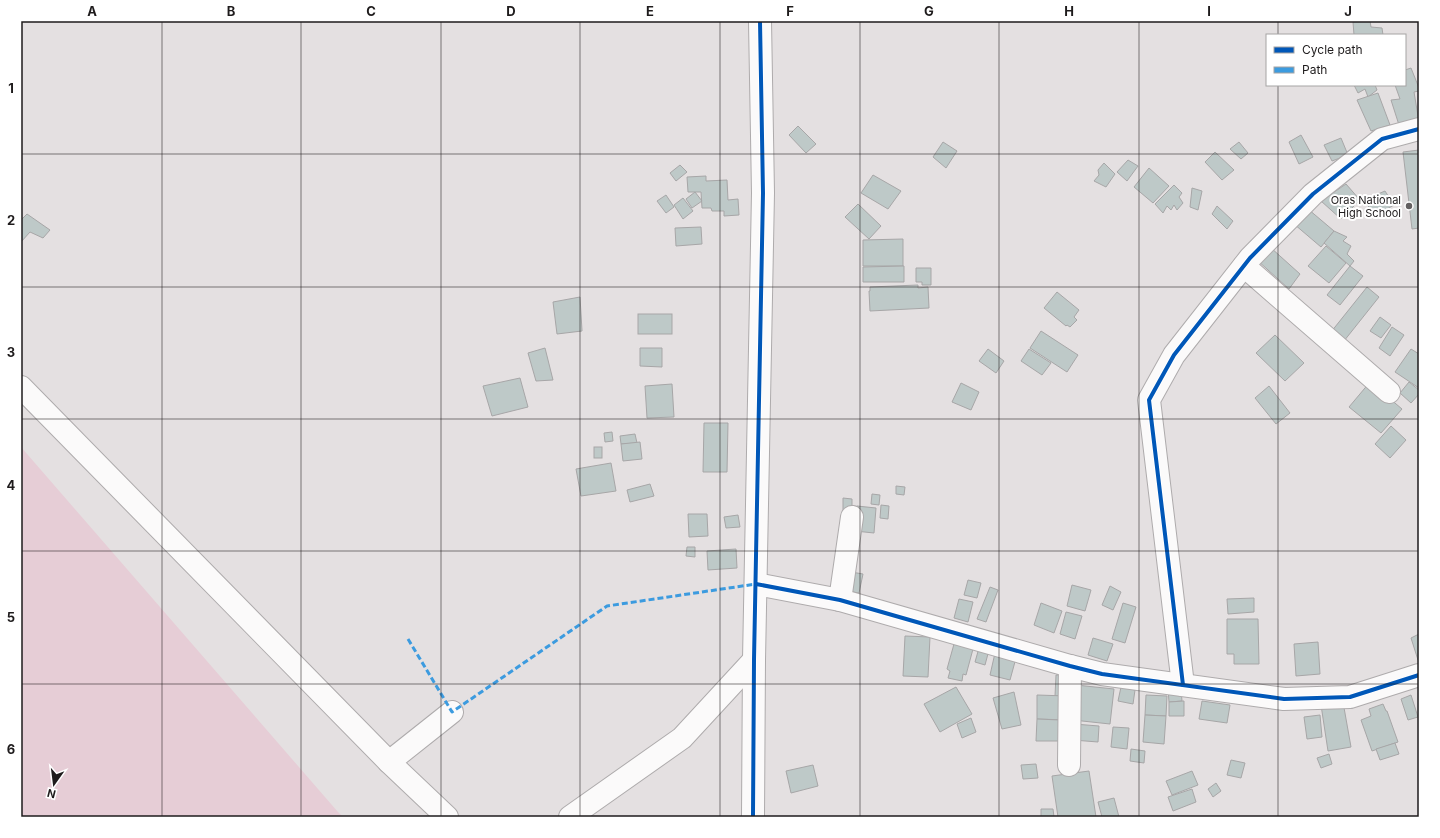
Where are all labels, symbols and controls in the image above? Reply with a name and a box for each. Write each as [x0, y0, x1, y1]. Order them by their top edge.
text: A [87, 3, 97, 19]
text: B [227, 3, 236, 19]
text: C [366, 3, 376, 19]
text: D [506, 3, 516, 19]
text: E [646, 3, 654, 19]
text: F [786, 3, 794, 19]
text: G [924, 3, 934, 19]
text: H [1064, 3, 1074, 19]
text: I [1207, 3, 1211, 19]
text: J [1344, 3, 1352, 19]
legend [1266, 34, 1406, 86]
text: Cycle path [1302, 42, 1363, 57]
text: Path [1302, 62, 1327, 77]
text: 1 [8, 80, 14, 96]
place label: Oras National High School [1331, 193, 1401, 220]
marker: Oras National High School [1404, 201, 1414, 211]
text: 2 [7, 212, 15, 228]
text: 3 [7, 344, 15, 360]
text: 4 [7, 477, 16, 493]
text: 5 [7, 609, 15, 625]
text: 6 [7, 741, 15, 757]
north arrow [34, 764, 74, 804]
text: N [46, 786, 57, 802]

